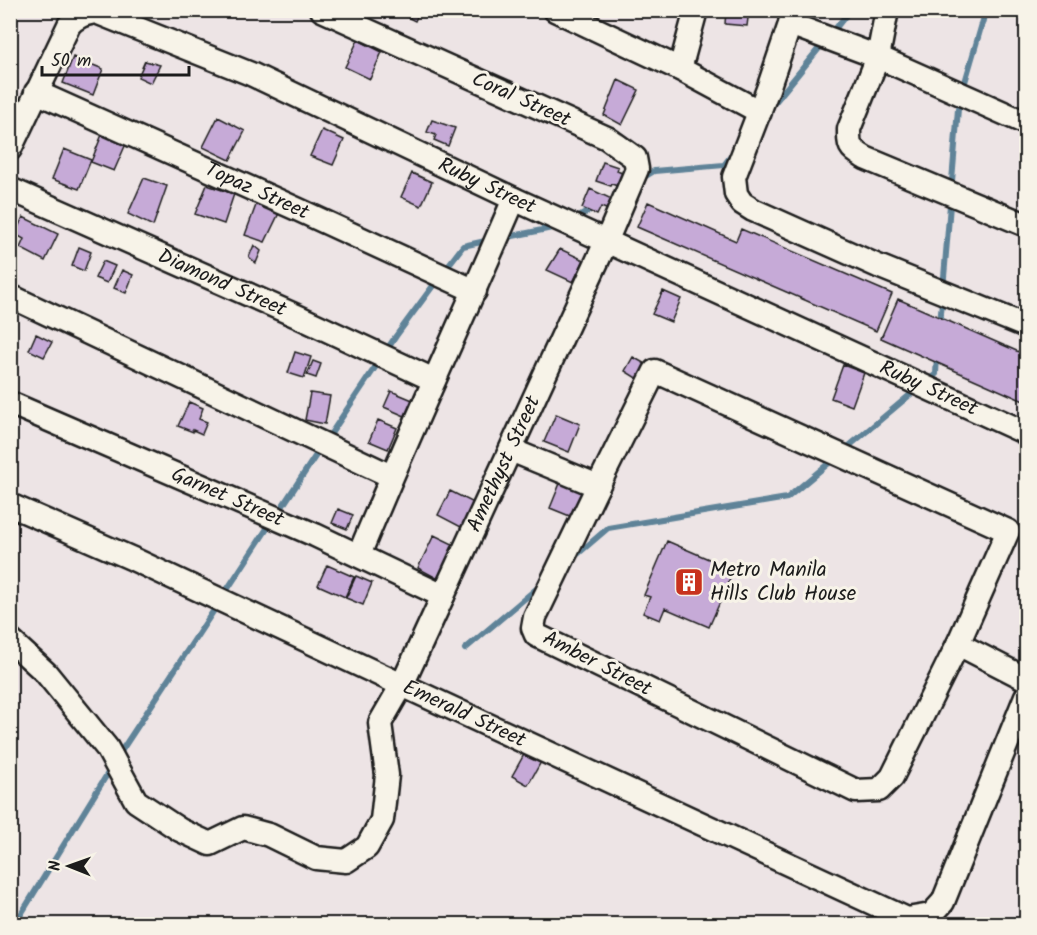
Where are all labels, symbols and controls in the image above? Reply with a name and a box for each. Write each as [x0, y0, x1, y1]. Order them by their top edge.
scale bar [42, 39, 189, 77]
text: 50 m [51, 47, 91, 76]
street label: Coral Street [466, 63, 577, 137]
street label: Ruby Street [432, 149, 542, 224]
street label: Topaz Street [199, 153, 315, 229]
street label: Diamond Street [152, 240, 293, 326]
street label: Ruby Street [874, 352, 984, 426]
street label: Amethyst Street [458, 389, 550, 538]
street label: Garnet Street [166, 458, 290, 536]
place label: Metro Manila Hills Club House [710, 554, 857, 611]
building icon: Metro Manila Hills Club House [673, 566, 705, 598]
street label: Amber Street [537, 622, 658, 706]
street label: Emerald Street [397, 671, 532, 757]
north arrow [39, 836, 99, 896]
text: N [43, 860, 68, 871]

